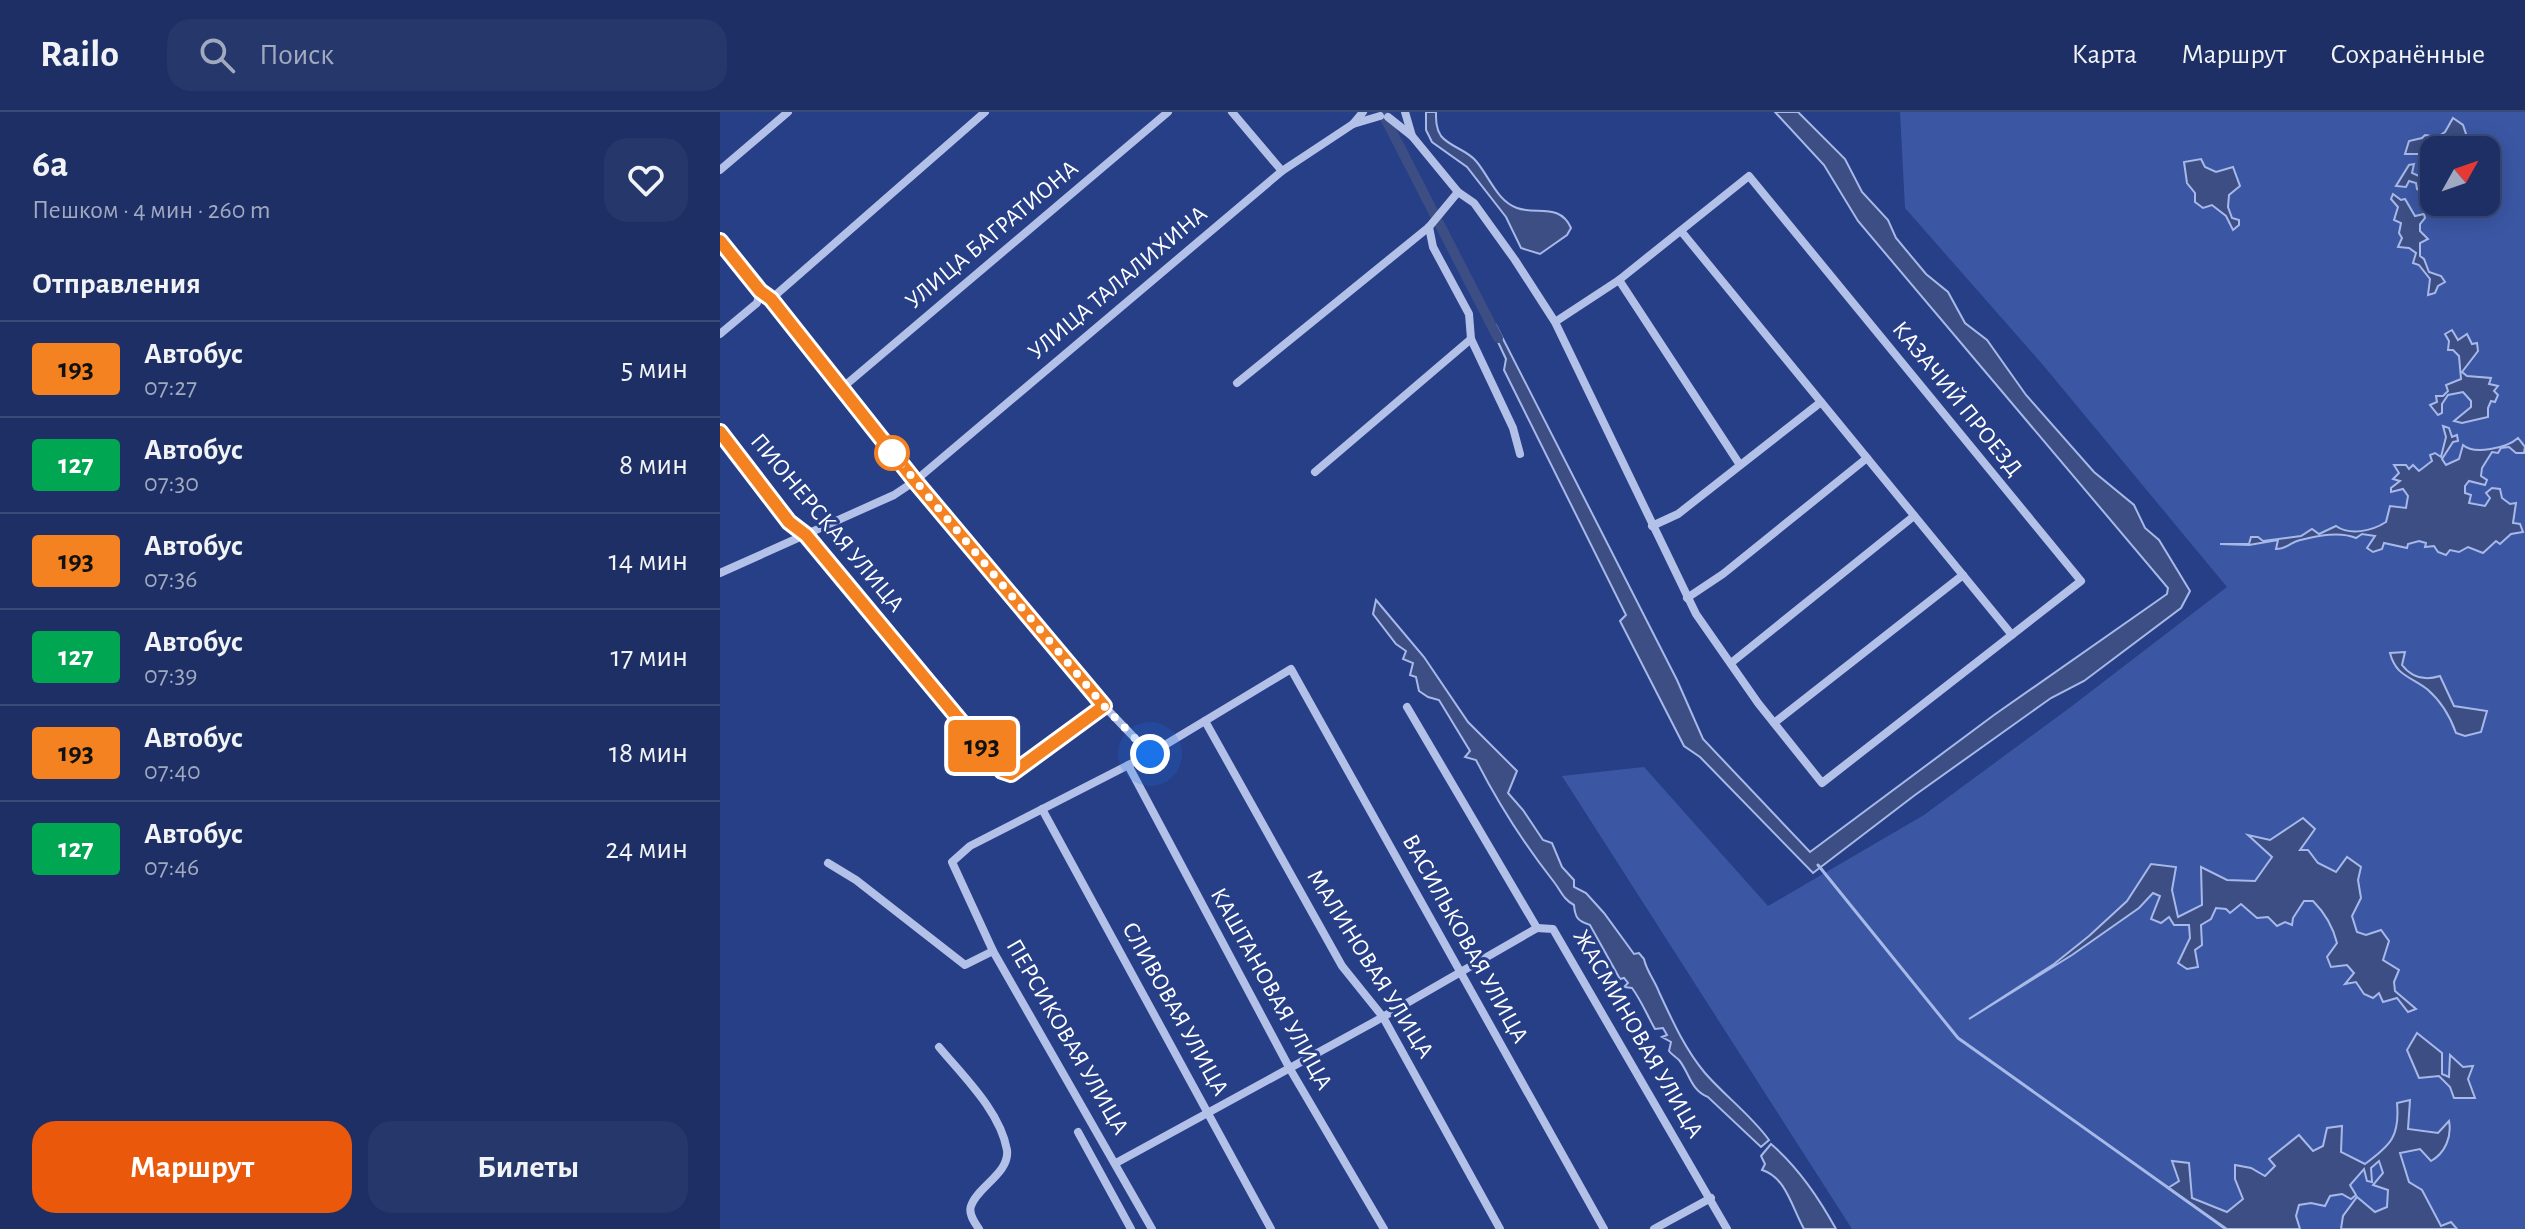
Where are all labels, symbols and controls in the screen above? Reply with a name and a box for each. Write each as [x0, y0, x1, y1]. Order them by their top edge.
search box [167, 19, 727, 91]
icon: search [195, 33, 239, 77]
text: Railo [40, 36, 119, 74]
text: Поиск [259, 40, 334, 70]
text: Карта [2071, 41, 2137, 69]
text: Маршрут [2181, 41, 2286, 69]
text: Сохранённые [2330, 41, 2485, 69]
north arrow [2420, 136, 2500, 216]
map controls [2420, 136, 2500, 216]
button: heart [604, 138, 688, 222]
text: 6а [32, 146, 68, 184]
street label: УЛИЦА БАГРАТИОНА [901, 156, 1083, 314]
text: Пешком · 4 мин · 260 m [32, 197, 271, 223]
street label: УЛИЦА ТАЛАЛИХИНА [1024, 202, 1212, 364]
text: Отправления [32, 269, 201, 299]
street label: КАЗАЧИЙ ПРОЕЗД [1887, 317, 2027, 481]
text: Автобус [144, 339, 243, 369]
text: 5 мин [621, 354, 688, 384]
text: 193 [58, 355, 94, 383]
text: 07:27 [144, 374, 197, 400]
street label: ПИОНЕРСКАЯ УЛИЦА [746, 429, 908, 617]
text: Автобус [144, 435, 243, 465]
unlabelled marker [875, 436, 909, 470]
text: 8 мин [619, 450, 688, 480]
text: 127 [58, 451, 94, 479]
text: 07:30 [144, 470, 199, 496]
text: Автобус [144, 531, 243, 561]
text: 14 мин [608, 546, 688, 576]
text: 193 [58, 547, 94, 575]
text: 07:36 [144, 566, 197, 592]
text: Автобус [144, 627, 243, 657]
text: 17 мин [610, 642, 688, 672]
text: 127 [58, 643, 94, 671]
text: 07:39 [144, 662, 197, 688]
line badge: 193 [936, 720, 1028, 772]
text: Автобус [144, 723, 243, 753]
text: 193 [964, 732, 1000, 760]
your location [1130, 734, 1170, 774]
text: 18 мин [609, 738, 688, 768]
text: 193 [58, 739, 94, 767]
text: 07:40 [144, 758, 201, 784]
text: Автобус [144, 819, 243, 849]
street label: ВАСИЛЬКОВАЯ УЛИЦА [1398, 831, 1532, 1047]
text: 24 мин [605, 834, 688, 864]
text: 127 [58, 835, 94, 863]
text: 07:46 [144, 854, 199, 880]
street label: МАЛИНОВАЯ УЛИЦА [1302, 865, 1438, 1063]
street label: КАШТАНОВАЯ УЛИЦА [1206, 884, 1336, 1094]
street label: СЛИВОВАЯ УЛИЦА [1117, 918, 1233, 1100]
street label: ЖАСМИНОВАЯ УЛИЦА [1569, 926, 1707, 1142]
street label: ПЕРСИКОВАЯ УЛИЦА [1001, 935, 1133, 1139]
button: Маршрут [32, 1121, 352, 1213]
button: Билеты [368, 1121, 688, 1213]

